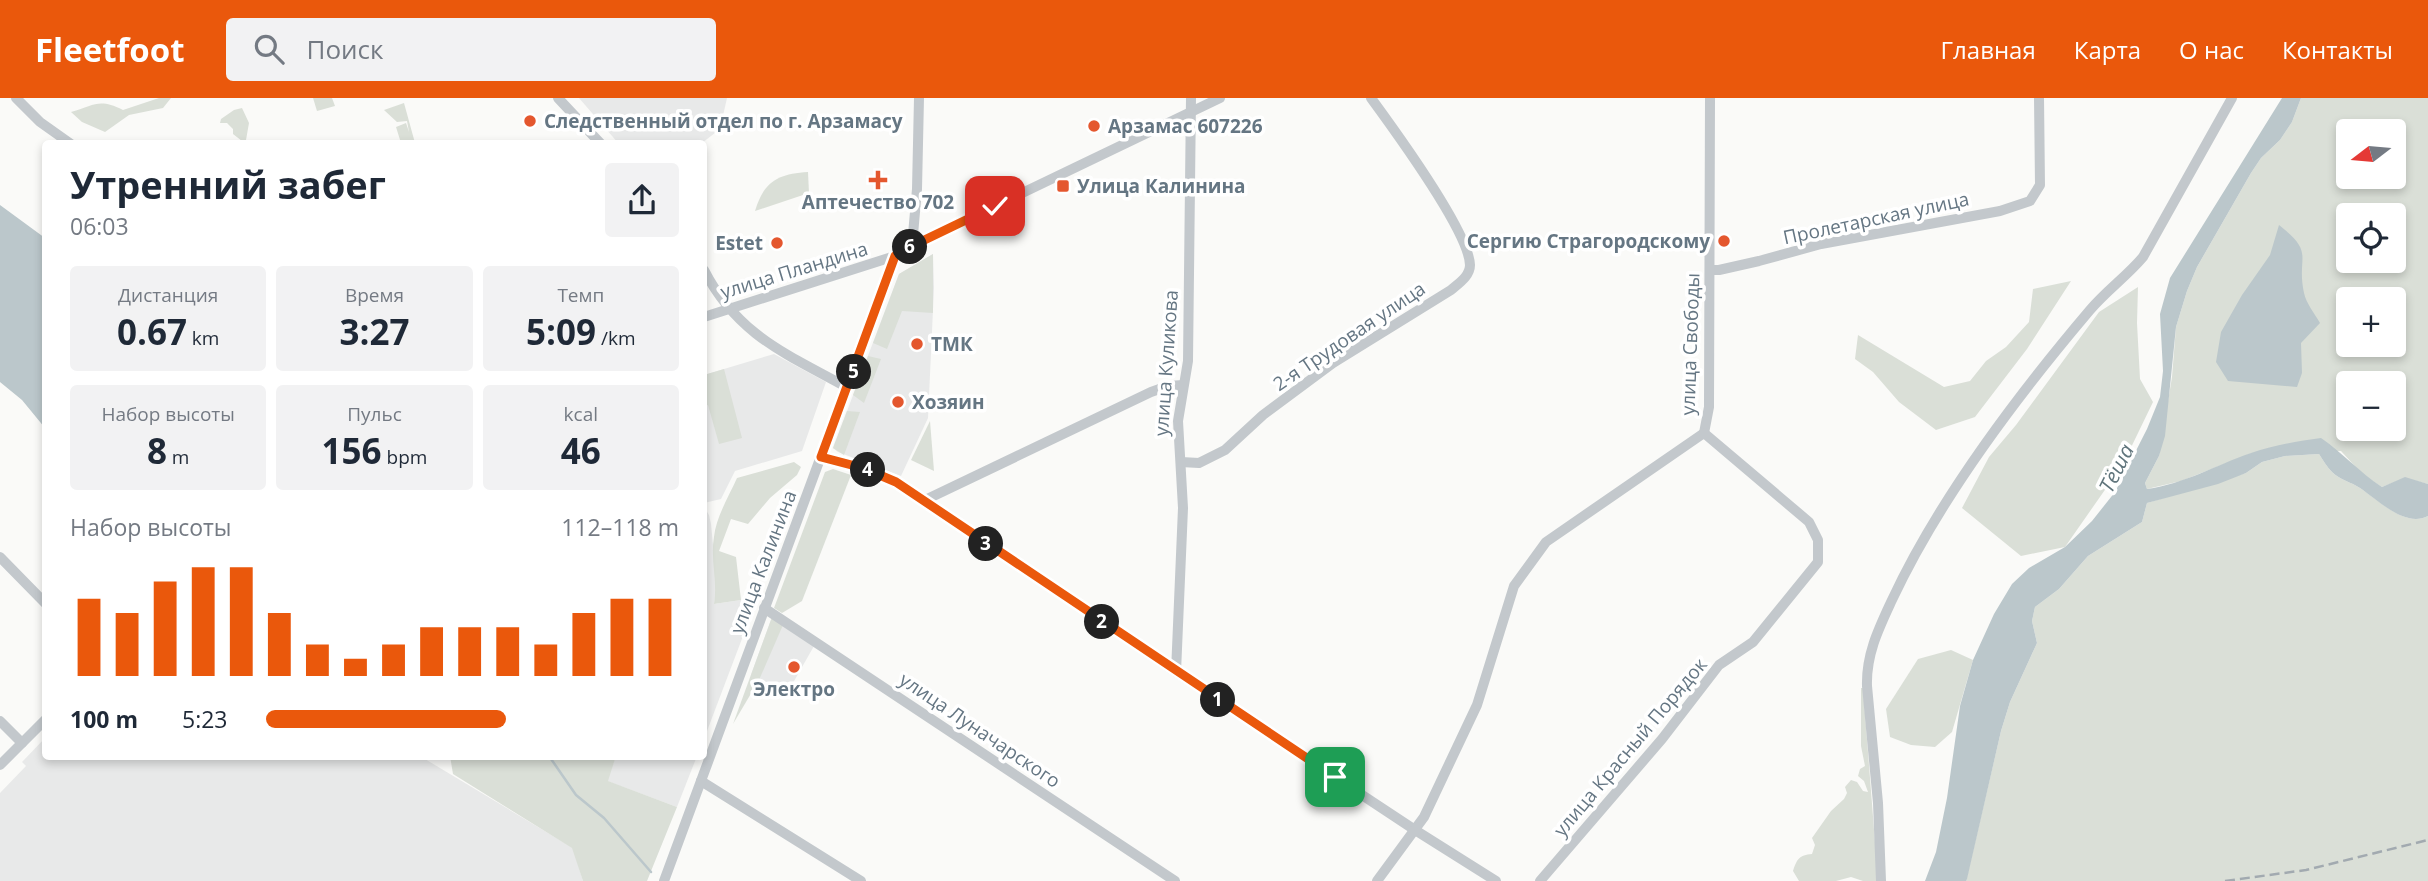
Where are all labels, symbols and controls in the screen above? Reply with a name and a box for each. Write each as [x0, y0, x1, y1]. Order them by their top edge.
search box [226, 18, 716, 81]
text: Fleetfoot [35, 27, 184, 72]
icon: search [250, 30, 288, 68]
text: Поиск [306, 31, 383, 67]
text: Главная [1941, 33, 2036, 66]
text: Карта [2074, 33, 2141, 66]
text: О нас [2179, 33, 2244, 66]
text: Контакты [2282, 33, 2393, 66]
place label: Следственный отдел по г. Арзамасу [544, 108, 903, 134]
marker: Следственный отдел по г. Арзамасу [522, 113, 538, 129]
place label: Арзамас 607226 [1108, 113, 1263, 139]
marker: Арзамас 607226 [1086, 118, 1102, 134]
north arrow [2336, 119, 2406, 189]
map controls [2336, 119, 2406, 441]
text: Утренний забег [70, 158, 386, 210]
button: share [605, 163, 679, 237]
marker: Аптечество 702 [870, 172, 886, 188]
place label: Улица Калинина [1077, 173, 1246, 199]
pin [965, 176, 1025, 236]
marker: Улица Калинина [1055, 178, 1071, 194]
street label: Пролетарская улица [1781, 186, 1971, 250]
icon: check [976, 187, 1014, 225]
place label: Аптечество 702 [802, 189, 954, 215]
button: locate [2336, 203, 2406, 273]
text: 06:03 [70, 210, 129, 242]
place label: Сергию Страгородскому [1467, 228, 1710, 254]
place label: Estet [715, 230, 763, 256]
pin: 6 [892, 230, 928, 264]
text: 6 [904, 233, 915, 259]
marker: Сергию Страгородскому [1716, 233, 1732, 249]
street label: улица Пландина [717, 235, 871, 305]
marker: Estet [769, 235, 785, 251]
street label: улица Свободы [1675, 272, 1705, 416]
street label: 2-я Трудовая улица [1268, 275, 1430, 397]
text: Дистанция [118, 282, 218, 308]
text: Время [345, 282, 404, 308]
text: Темп [557, 282, 604, 308]
button: + [2336, 287, 2406, 357]
street label: улица Куликова [1148, 289, 1184, 437]
text: 0.67 [117, 308, 187, 355]
text: 3:27 [339, 308, 410, 355]
text: 5:09 [526, 308, 596, 355]
text: km [187, 325, 219, 351]
text: /km [596, 325, 636, 351]
place label: ТМК [931, 331, 973, 357]
marker: ТМК [909, 336, 925, 352]
pin: 5 [836, 354, 872, 390]
text: 5 [848, 358, 859, 384]
button: − [2336, 371, 2406, 441]
place label: Хозяин [912, 389, 985, 415]
marker: Хозяин [890, 394, 906, 410]
text: Набор высоты [101, 401, 235, 427]
text: Пульс [347, 401, 402, 427]
text: kcal [564, 401, 598, 427]
text: 8 [147, 427, 167, 474]
text: 156 [322, 427, 382, 474]
text: 46 [561, 427, 601, 474]
water label: Тёша [2092, 439, 2140, 497]
text: m [167, 444, 189, 470]
text: bpm [382, 444, 427, 470]
pin: 4 [850, 452, 886, 488]
text: 4 [862, 456, 873, 482]
street label: улица Калинина [724, 487, 802, 637]
text: Набор высоты [70, 511, 232, 543]
text: 112–118 m [561, 511, 679, 543]
pin: 3 [968, 526, 1004, 562]
text: 3 [980, 530, 991, 556]
pin: 2 [1084, 604, 1120, 640]
text: 2 [1096, 608, 1107, 634]
street label: улица Красный Порядок [1547, 652, 1713, 842]
marker: Электро [786, 659, 802, 675]
street label: улица Луначарского [894, 666, 1066, 794]
place label: Электро [753, 676, 835, 702]
pin: 1 [1200, 682, 1236, 718]
text: 1 [1212, 686, 1223, 712]
text: 100 m [70, 703, 138, 735]
text: 5:23 [182, 703, 228, 735]
pin [1305, 747, 1365, 807]
icon: arrive [1316, 758, 1354, 796]

